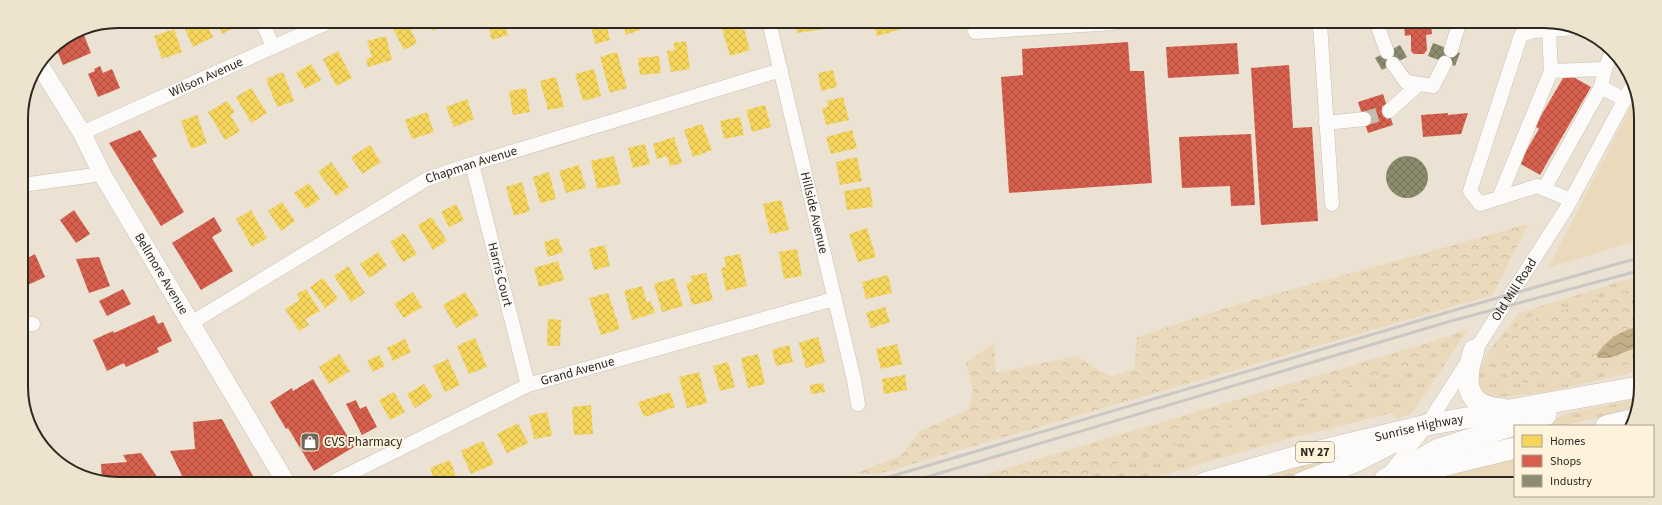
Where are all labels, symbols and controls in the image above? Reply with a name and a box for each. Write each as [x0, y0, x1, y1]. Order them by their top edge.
street label: Wilson Avenue [166, 53, 246, 102]
street label: Chapman Avenue [423, 142, 519, 188]
street label: Hillside Avenue [796, 170, 833, 255]
street label: Bellmore Avenue [130, 230, 193, 318]
street label: Harris Court [483, 240, 517, 309]
street label: Old Mill Road [1487, 255, 1541, 325]
street label: Grand Avenue [539, 352, 616, 390]
street label: Sunrise Highway [1373, 410, 1465, 446]
legend [1514, 425, 1654, 497]
shop icon: CVS Pharmacy [299, 431, 321, 453]
place label: CVS Pharmacy [324, 433, 402, 451]
text: Homes [1550, 433, 1585, 450]
road number: NY 27 [1296, 442, 1334, 462]
text: Shops [1550, 453, 1581, 470]
text: Industry [1550, 473, 1592, 490]

